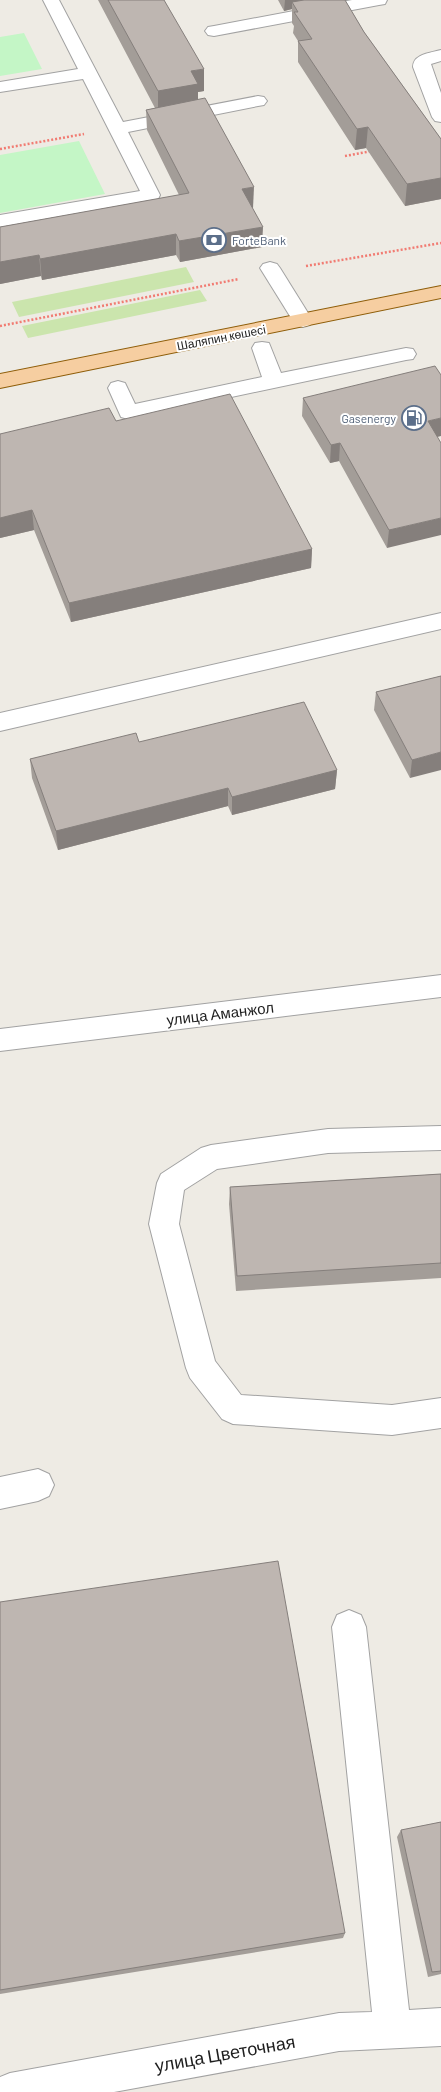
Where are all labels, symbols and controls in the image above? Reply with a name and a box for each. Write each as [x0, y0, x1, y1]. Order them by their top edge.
bank icon: ForteBank [201, 227, 227, 253]
place label: ForteBank [232, 233, 286, 247]
street label: Шаляпин көшесі [175, 322, 267, 352]
fuel station icon: Gasenergy [401, 405, 427, 431]
place label: Gasenergy [341, 411, 396, 425]
street label: улица Аманжол [165, 997, 275, 1029]
street label: улица Цветочная [153, 2030, 297, 2076]

